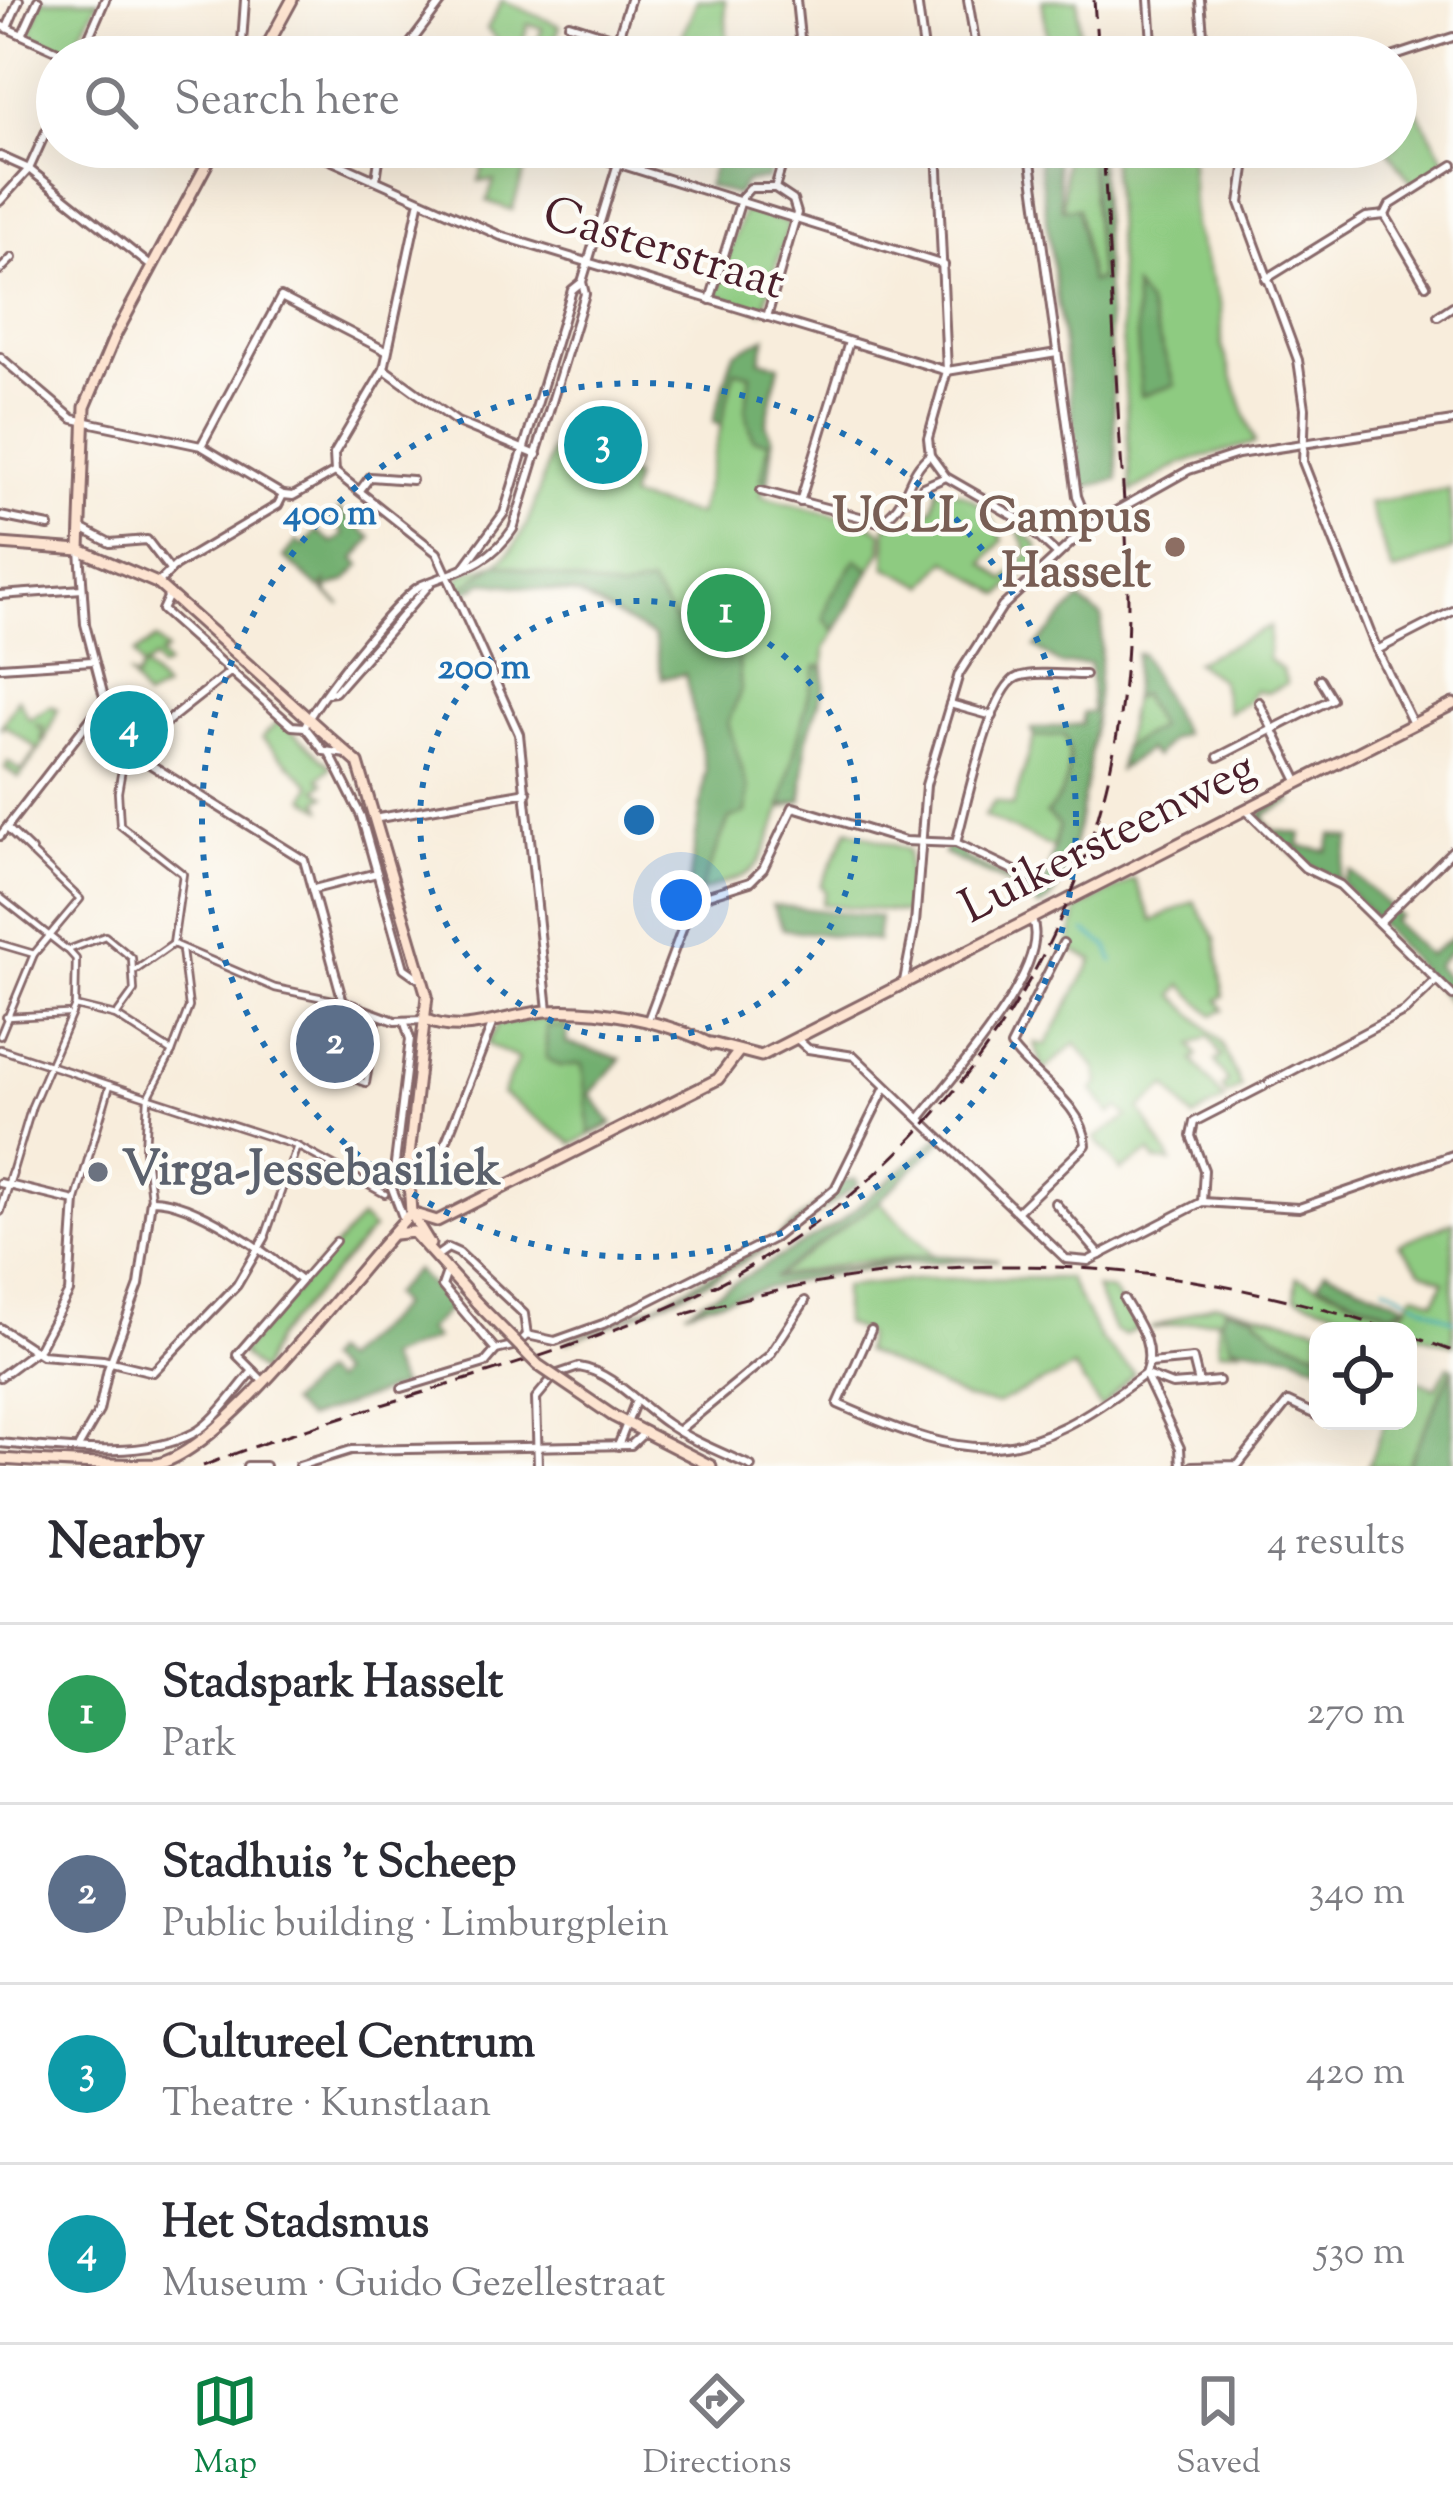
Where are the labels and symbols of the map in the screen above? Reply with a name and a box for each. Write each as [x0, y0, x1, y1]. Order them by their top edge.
street label: Casterstraat [534, 182, 792, 320]
pin: 3 [564, 400, 642, 490]
place label: UCLL Campus Hasselt [833, 485, 1152, 609]
text: 400 m [282, 489, 377, 541]
marker: UCLL Campus Hasselt [1162, 534, 1188, 560]
pin: 1 [687, 568, 765, 658]
text: 200 m [438, 643, 530, 695]
pin: 4 [90, 685, 168, 775]
street label: Luikersteenweg [949, 736, 1269, 944]
centre of rings [618, 799, 660, 841]
your location [651, 870, 711, 930]
pin: 2 [296, 999, 374, 1089]
place label: Virga-Jessebasiliek [122, 1138, 502, 1207]
marker: Virga-Jessebasiliek [85, 1159, 111, 1185]

